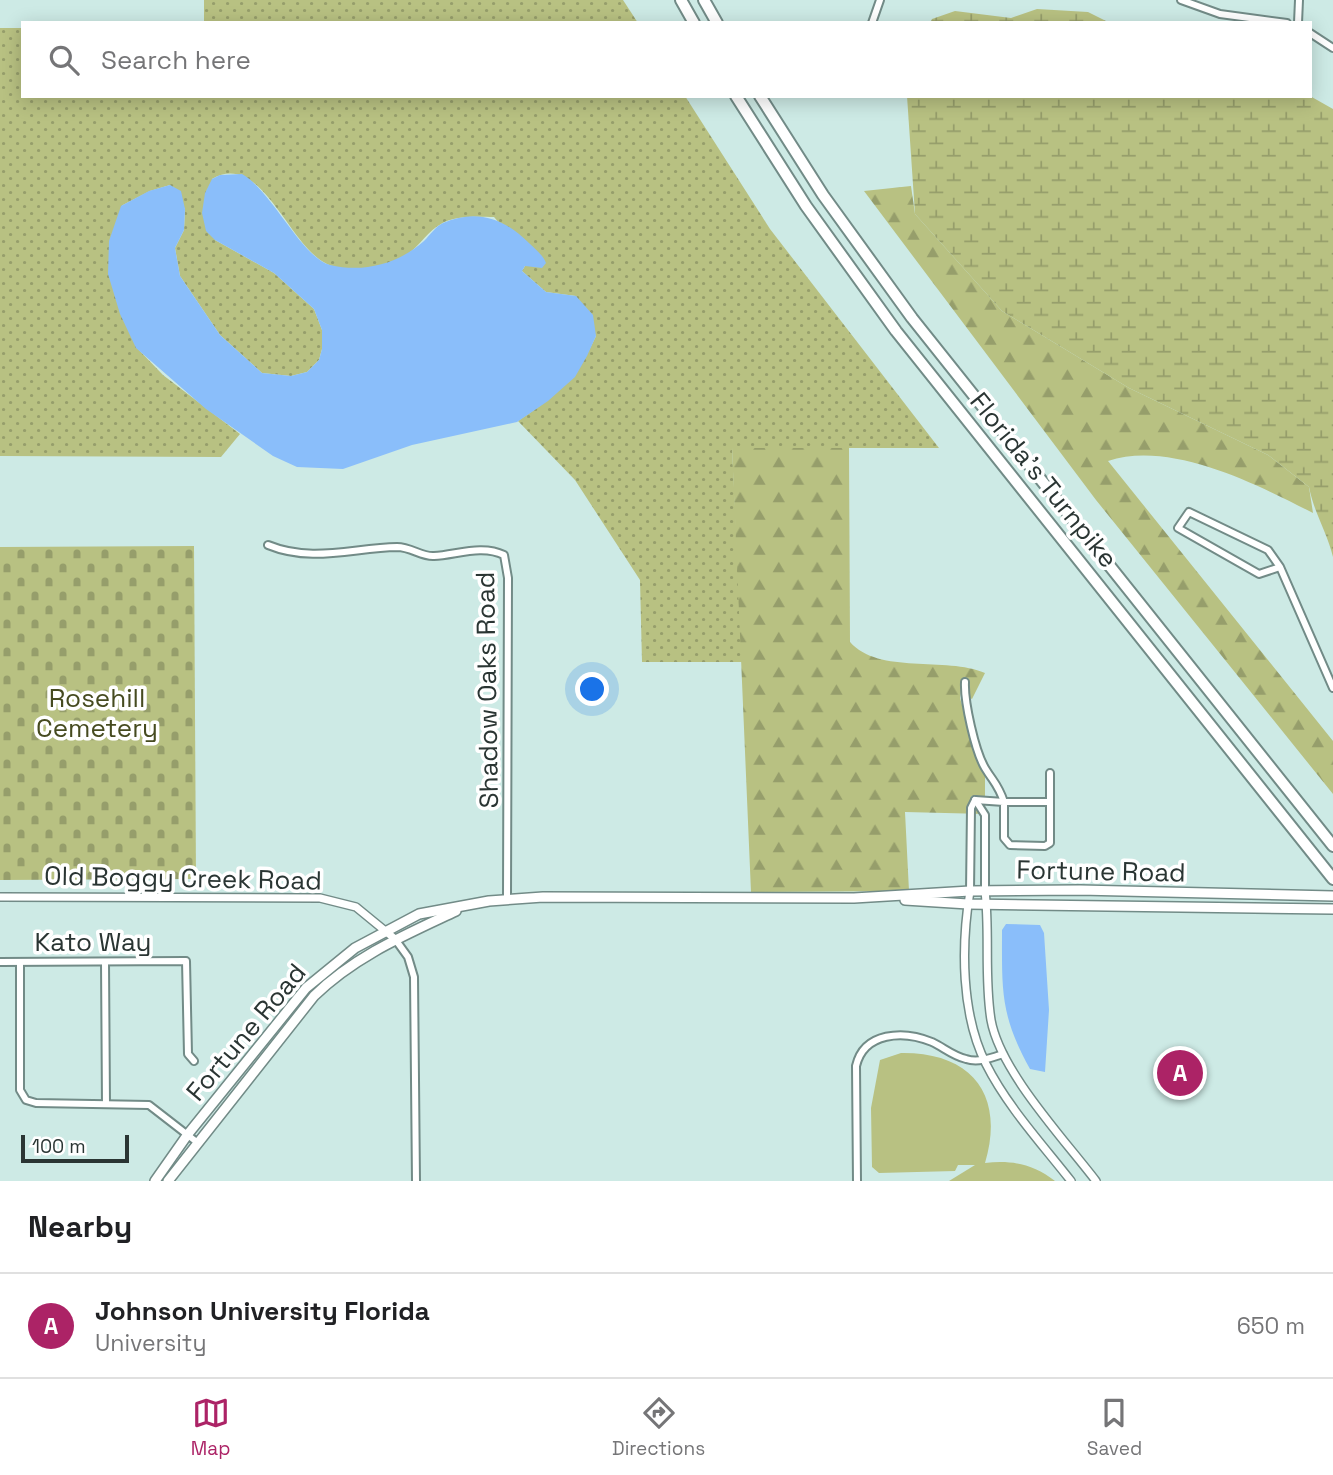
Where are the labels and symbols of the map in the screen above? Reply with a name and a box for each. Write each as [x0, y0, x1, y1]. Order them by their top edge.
street label: Florida's Turnpike [963, 385, 1125, 575]
street label: Shadow Oaks Road [468, 571, 506, 809]
your location [575, 672, 609, 706]
park label: Rosehill Cemetery [36, 681, 158, 745]
street label: Fortune Road [1016, 853, 1186, 889]
street label: Old Boggy Creek Road [44, 859, 322, 897]
street label: Kato Way [34, 925, 152, 959]
street label: Fortune Road [179, 956, 313, 1108]
pin: A [1157, 1047, 1203, 1099]
scale bar [21, 1132, 130, 1164]

